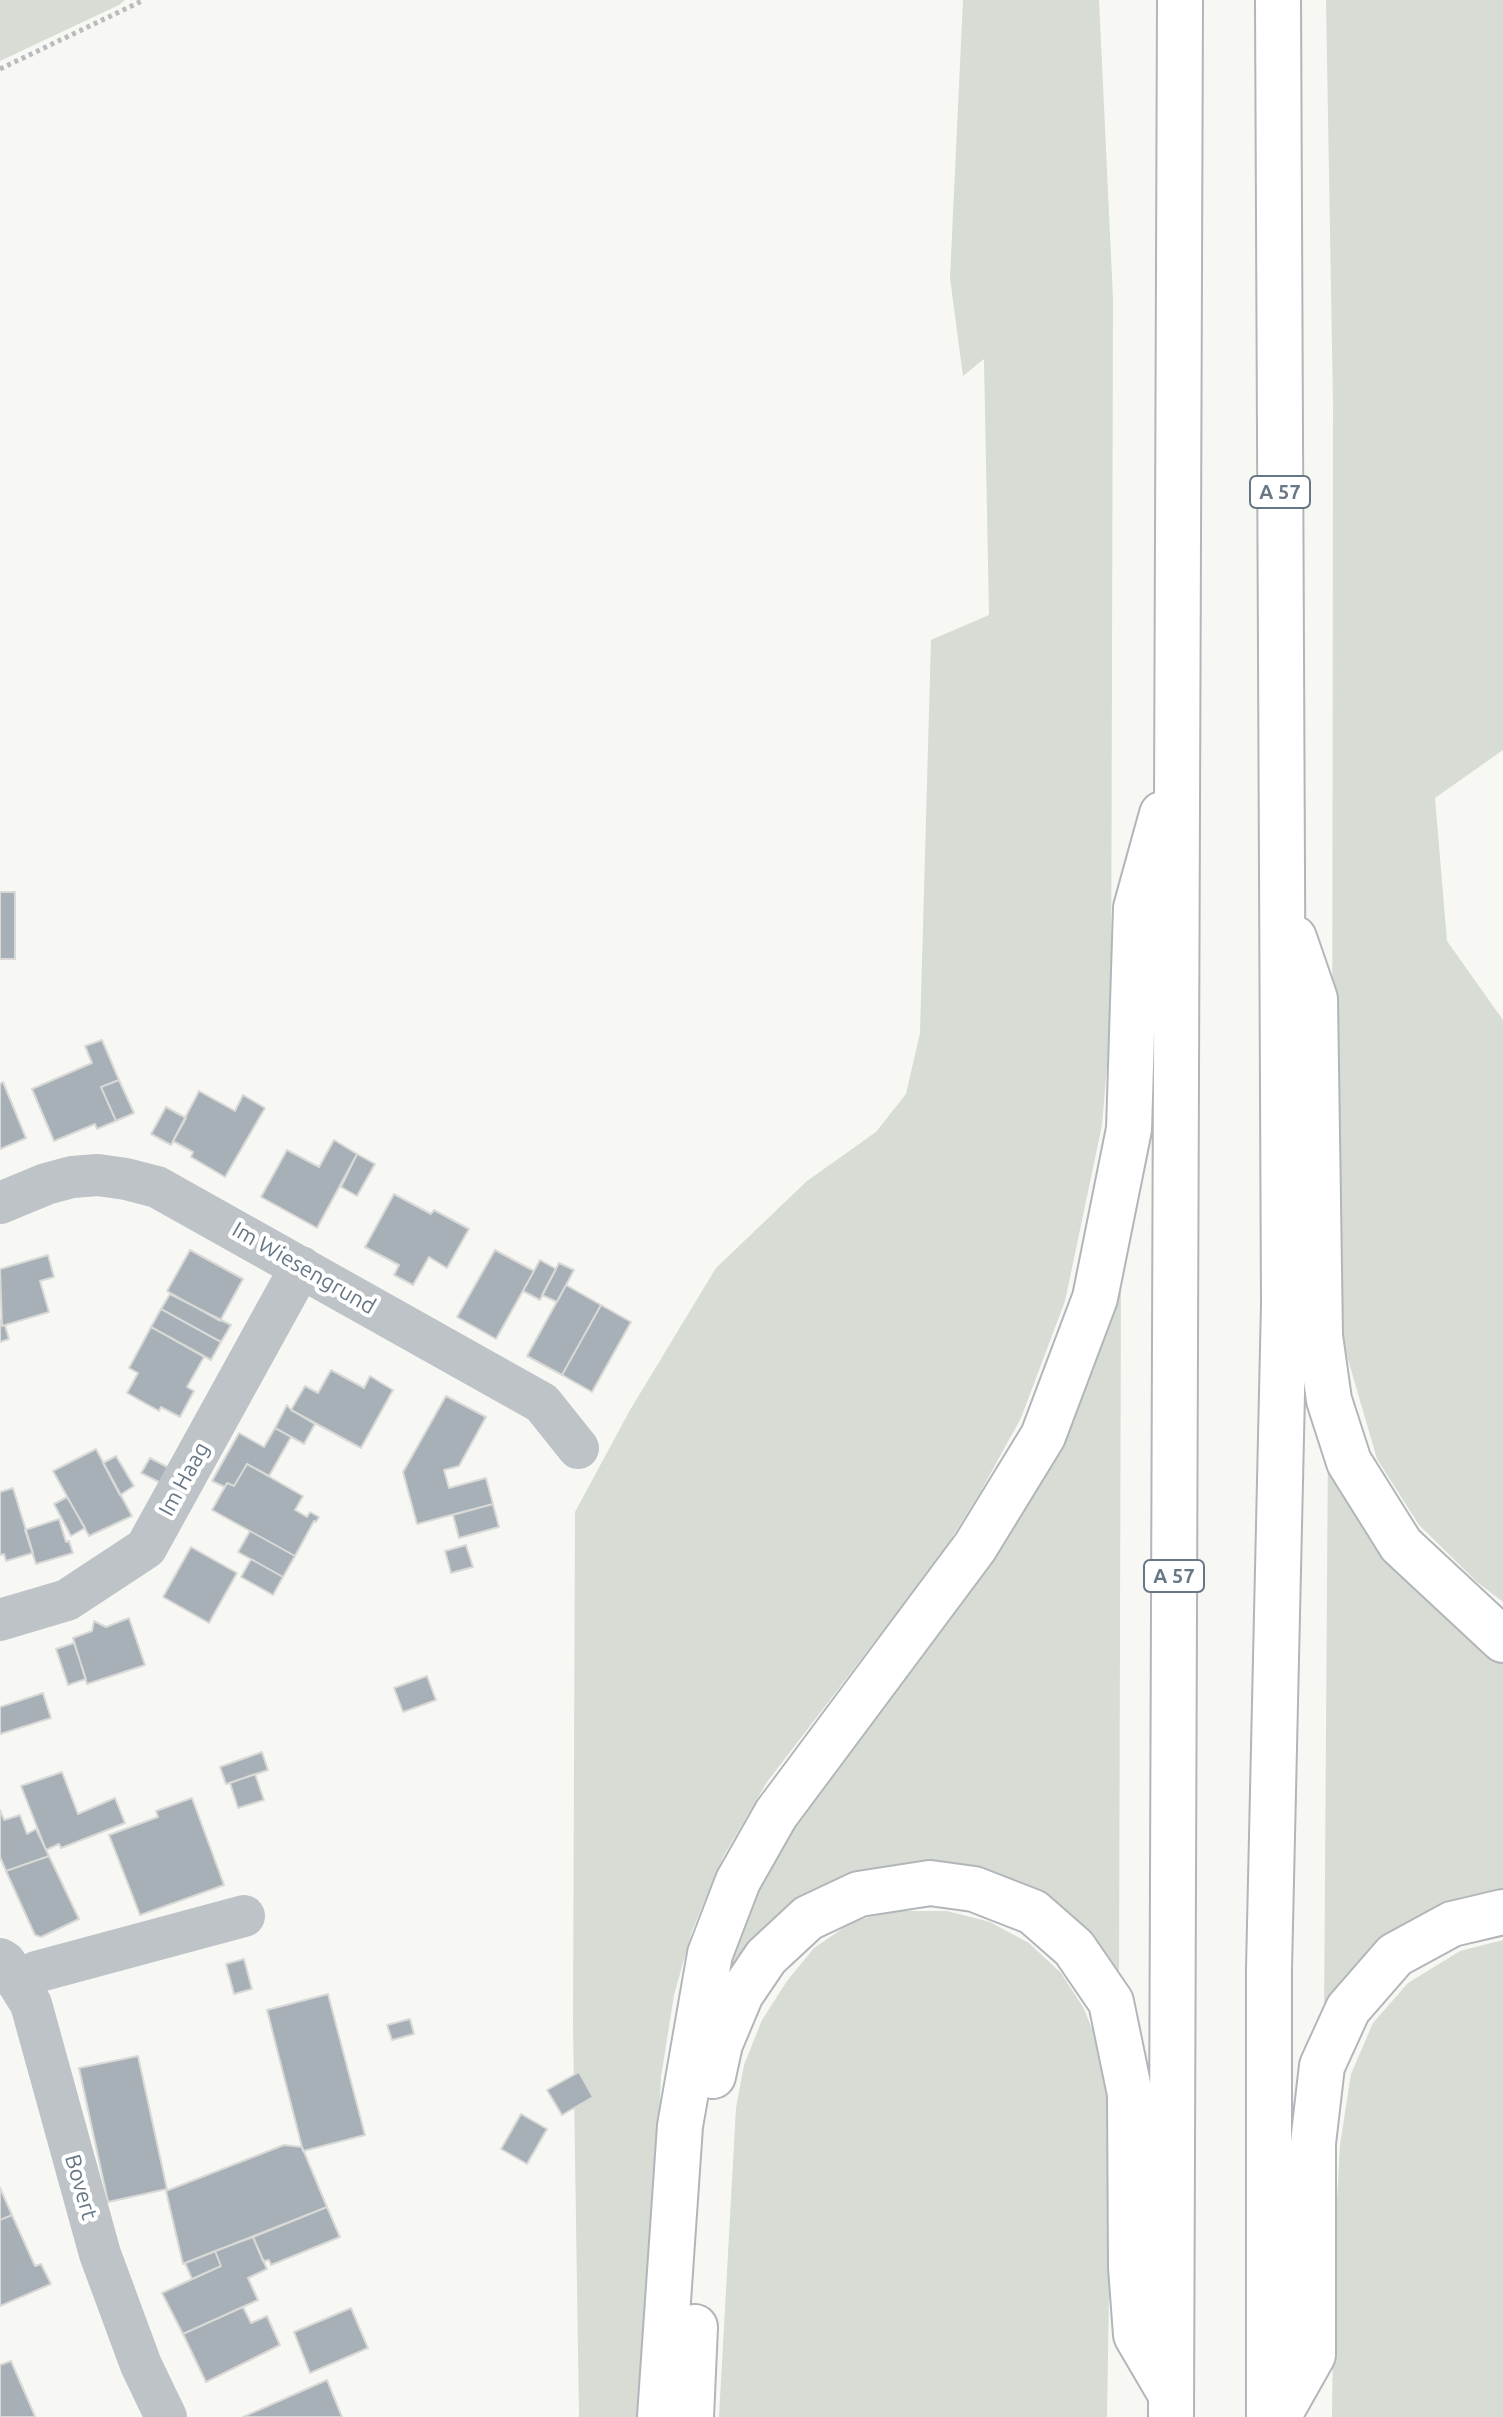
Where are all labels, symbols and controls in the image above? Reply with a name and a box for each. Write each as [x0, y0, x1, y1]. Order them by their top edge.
road number: A 57 [1250, 476, 1310, 508]
street label: Im Wiesengrund [228, 1216, 380, 1320]
street label: Im Haag [153, 1438, 215, 1520]
road number: A 57 [1144, 1560, 1204, 1592]
street label: Bovert [59, 2151, 103, 2223]

